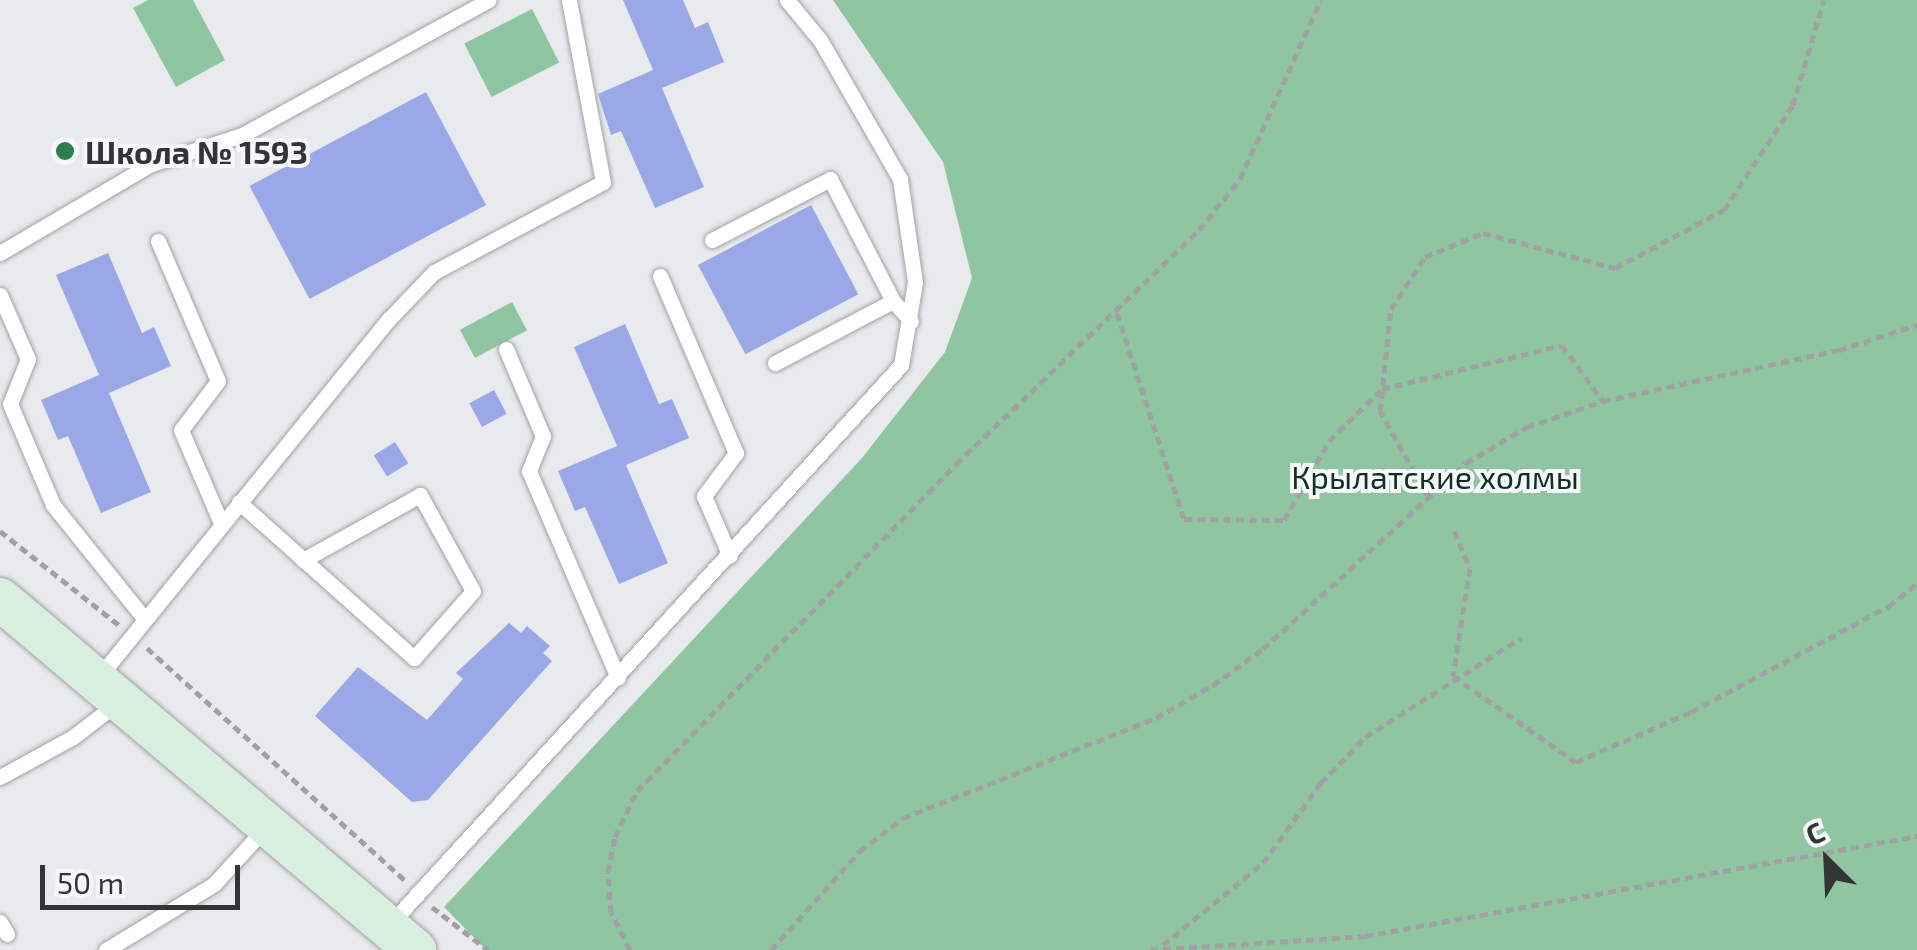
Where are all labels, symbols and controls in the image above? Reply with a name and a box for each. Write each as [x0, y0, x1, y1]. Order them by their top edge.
place label: Школа № 1593 [85, 132, 308, 170]
marker: Школа № 1593 [54, 140, 76, 162]
park label: Крылатские холмы [1291, 457, 1579, 495]
north arrow [1777, 810, 1877, 910]
text: С [1800, 814, 1829, 851]
scale bar [45, 845, 245, 907]
text: 50 m [57, 864, 124, 900]

